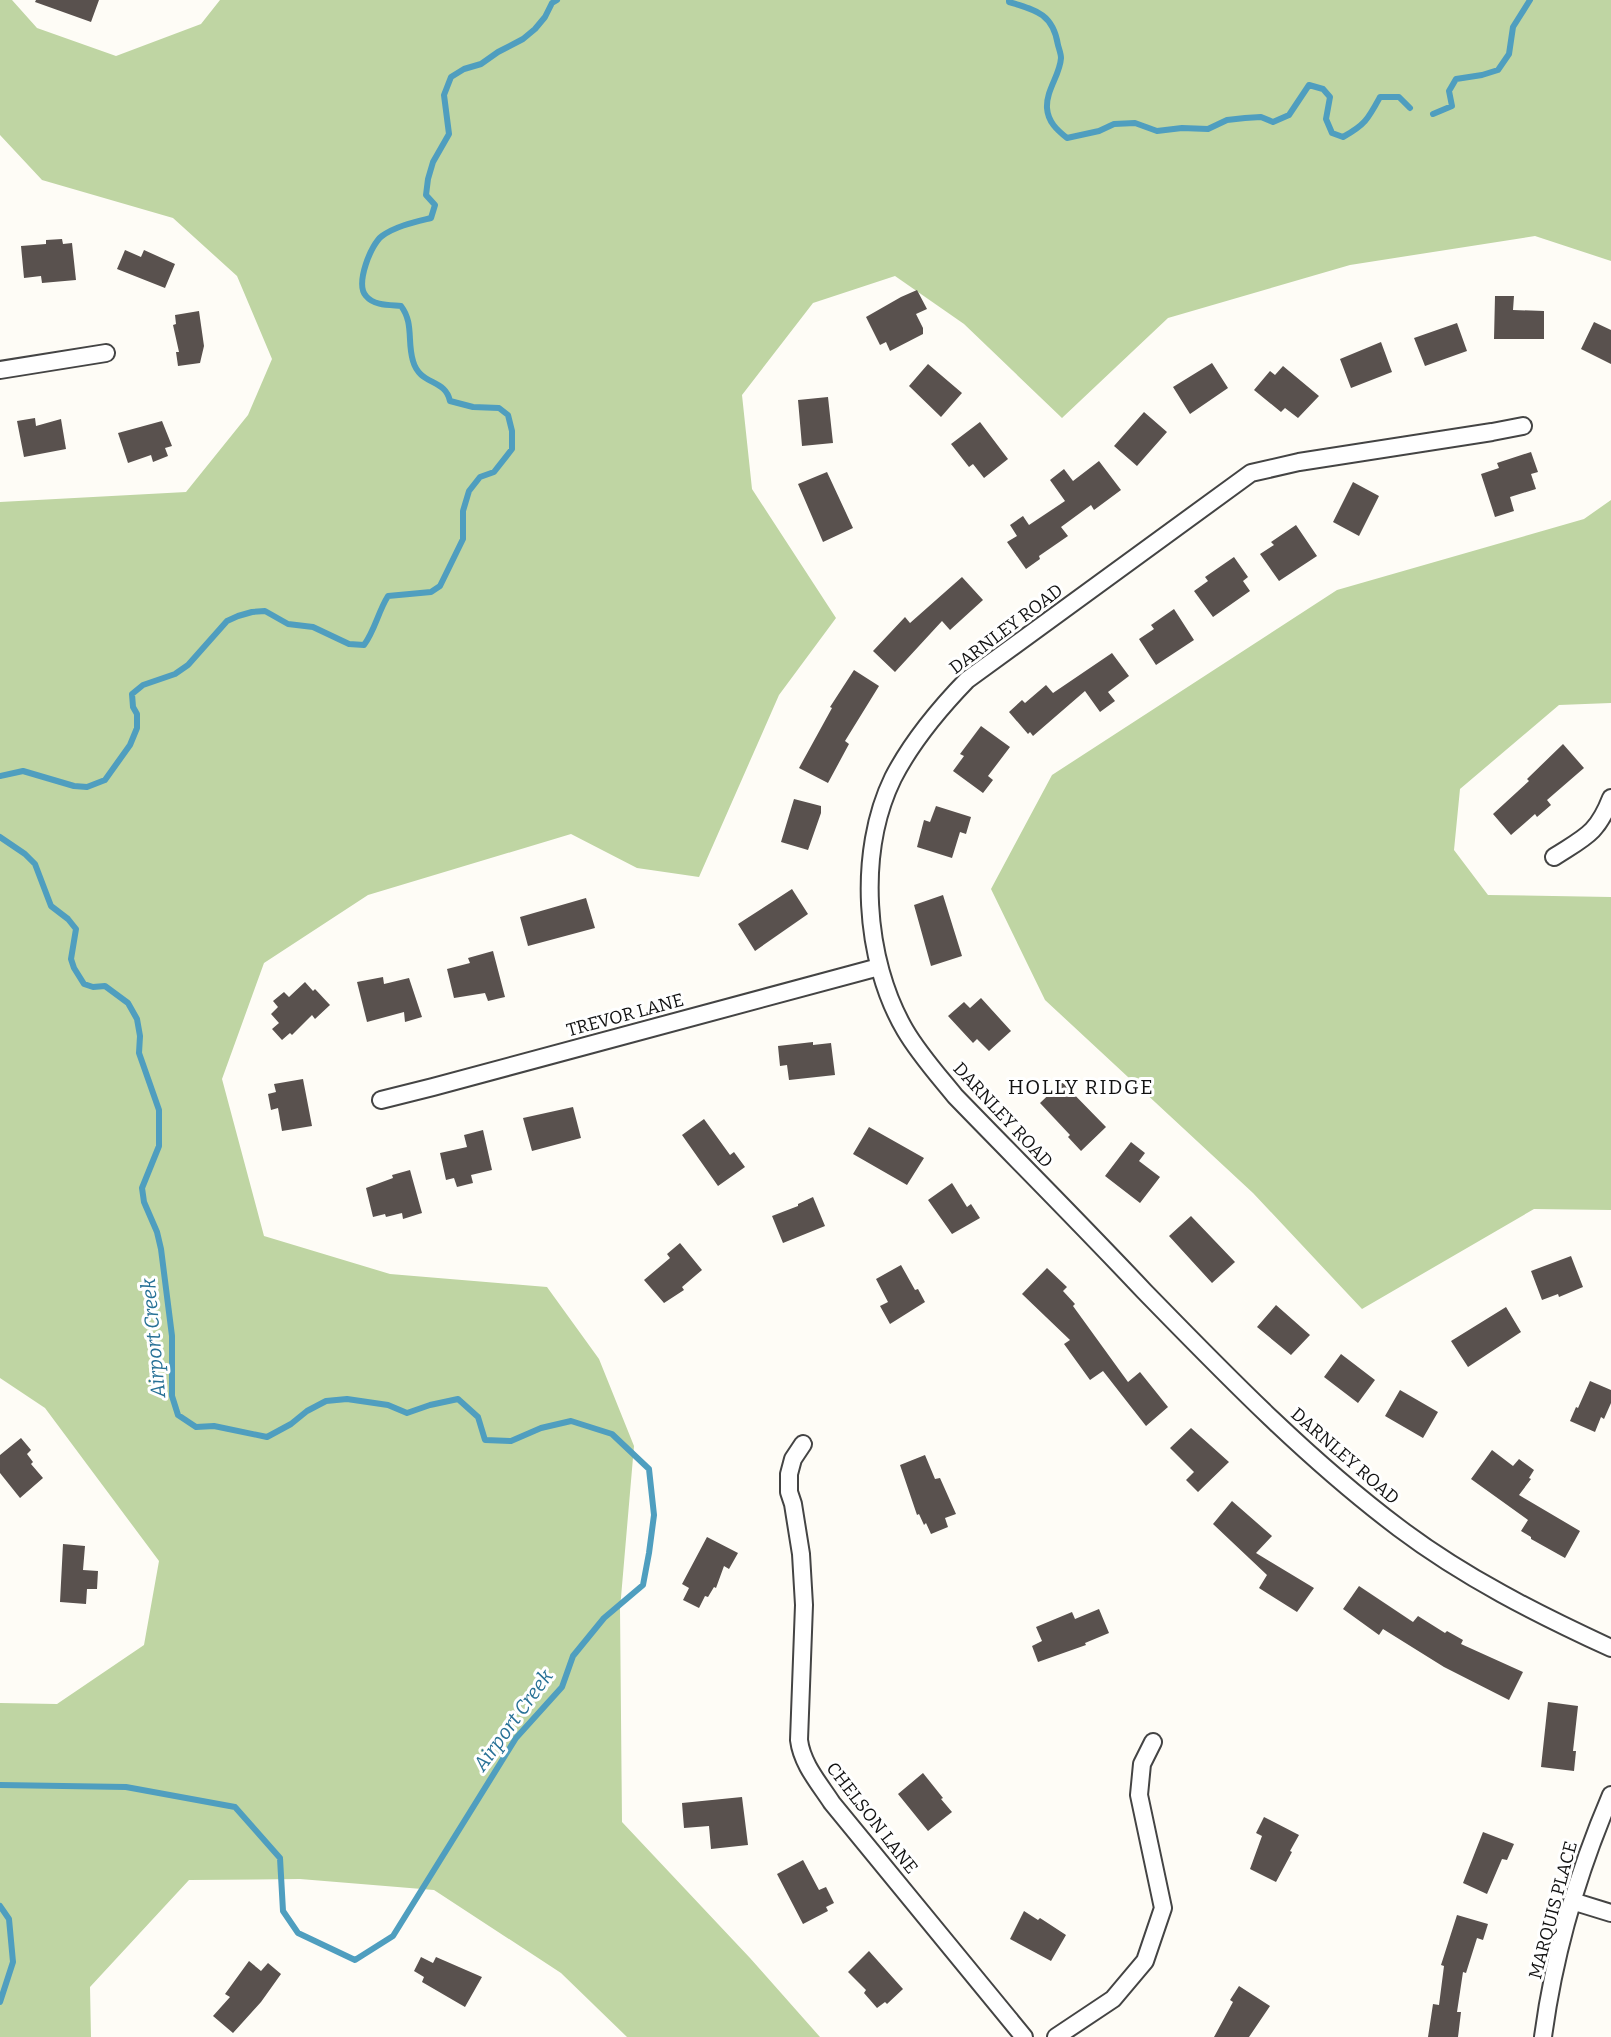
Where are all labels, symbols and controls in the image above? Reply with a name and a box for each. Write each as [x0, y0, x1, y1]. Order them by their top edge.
street label: DARNLEY ROAD [945, 579, 1067, 679]
street label: TREVOR LANE [564, 989, 686, 1041]
street label: DARNLEY ROAD [948, 1058, 1058, 1172]
district label: HOLLY RIDGE [1008, 1075, 1154, 1099]
water label: Airport Creek [136, 1277, 170, 1400]
street label: DARNLEY ROAD [1286, 1403, 1404, 1509]
water label: Airport Creek [468, 1664, 558, 1776]
street label: CHELSON LANE [822, 1758, 922, 1878]
street label: MARQUIS PLACE [1524, 1839, 1582, 1981]

